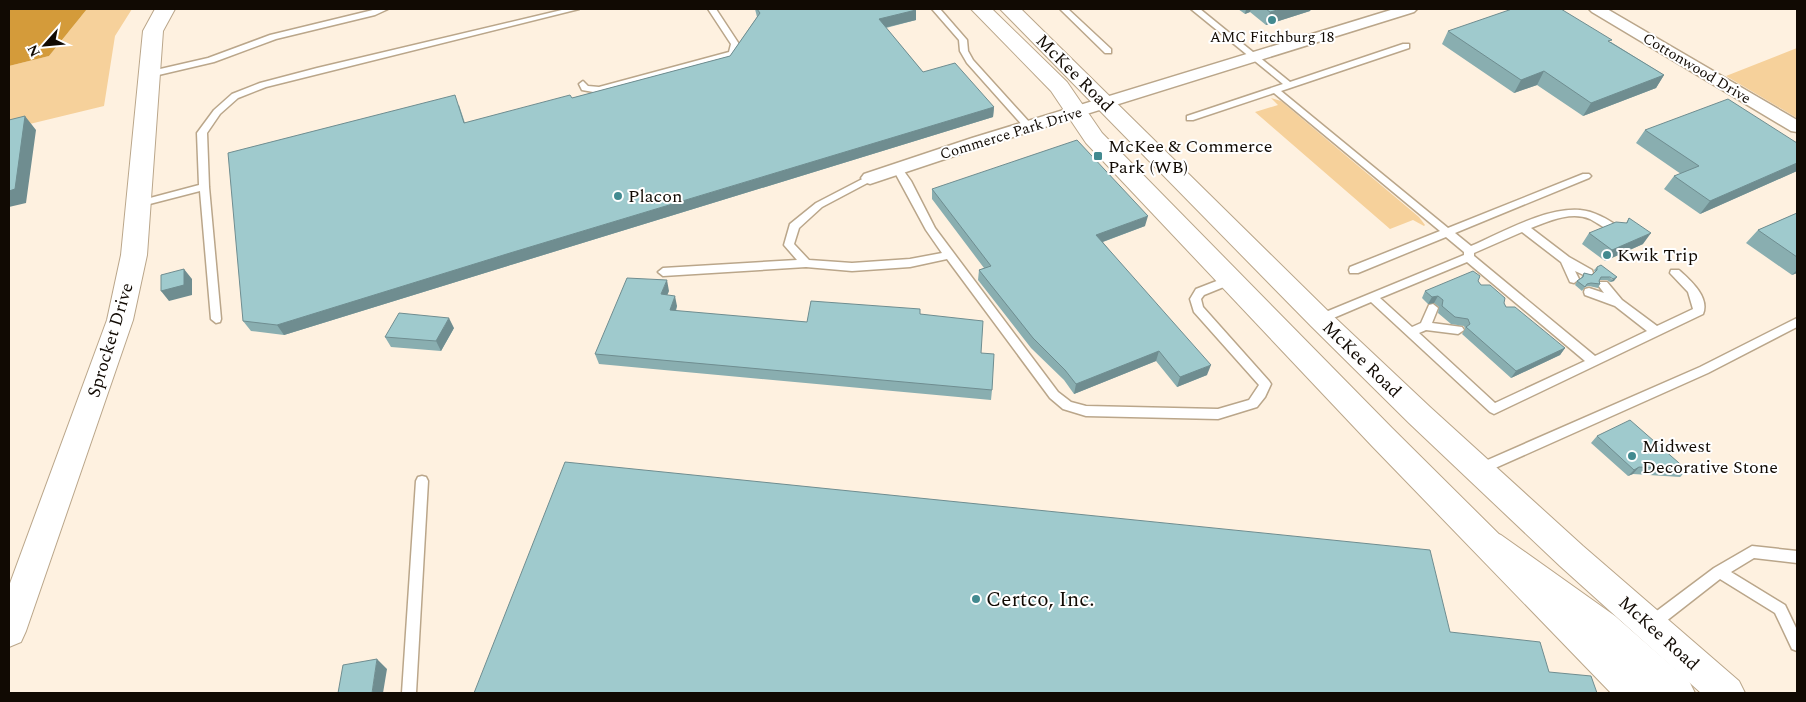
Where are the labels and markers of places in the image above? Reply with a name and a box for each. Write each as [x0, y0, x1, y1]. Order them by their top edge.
marker: AMC Fitchburg 18 [1266, 14, 1278, 26]
place label: AMC Fitchburg 18 [1210, 26, 1334, 49]
place label: McKee & Commerce Park (WB) [1108, 133, 1272, 181]
marker: McKee & Commerce Park (WB) [1092, 150, 1104, 162]
place label: Placon [628, 183, 682, 210]
marker: Placon [612, 190, 624, 202]
place label: Kwik Trip [1617, 242, 1698, 269]
marker: Kwik Trip [1601, 249, 1613, 261]
place label: Midwest Decorative Stone [1642, 433, 1778, 481]
marker: Midwest Decorative Stone [1626, 450, 1638, 462]
place label: Certco, Inc. [986, 584, 1094, 616]
marker: Certco, Inc. [970, 593, 982, 605]

